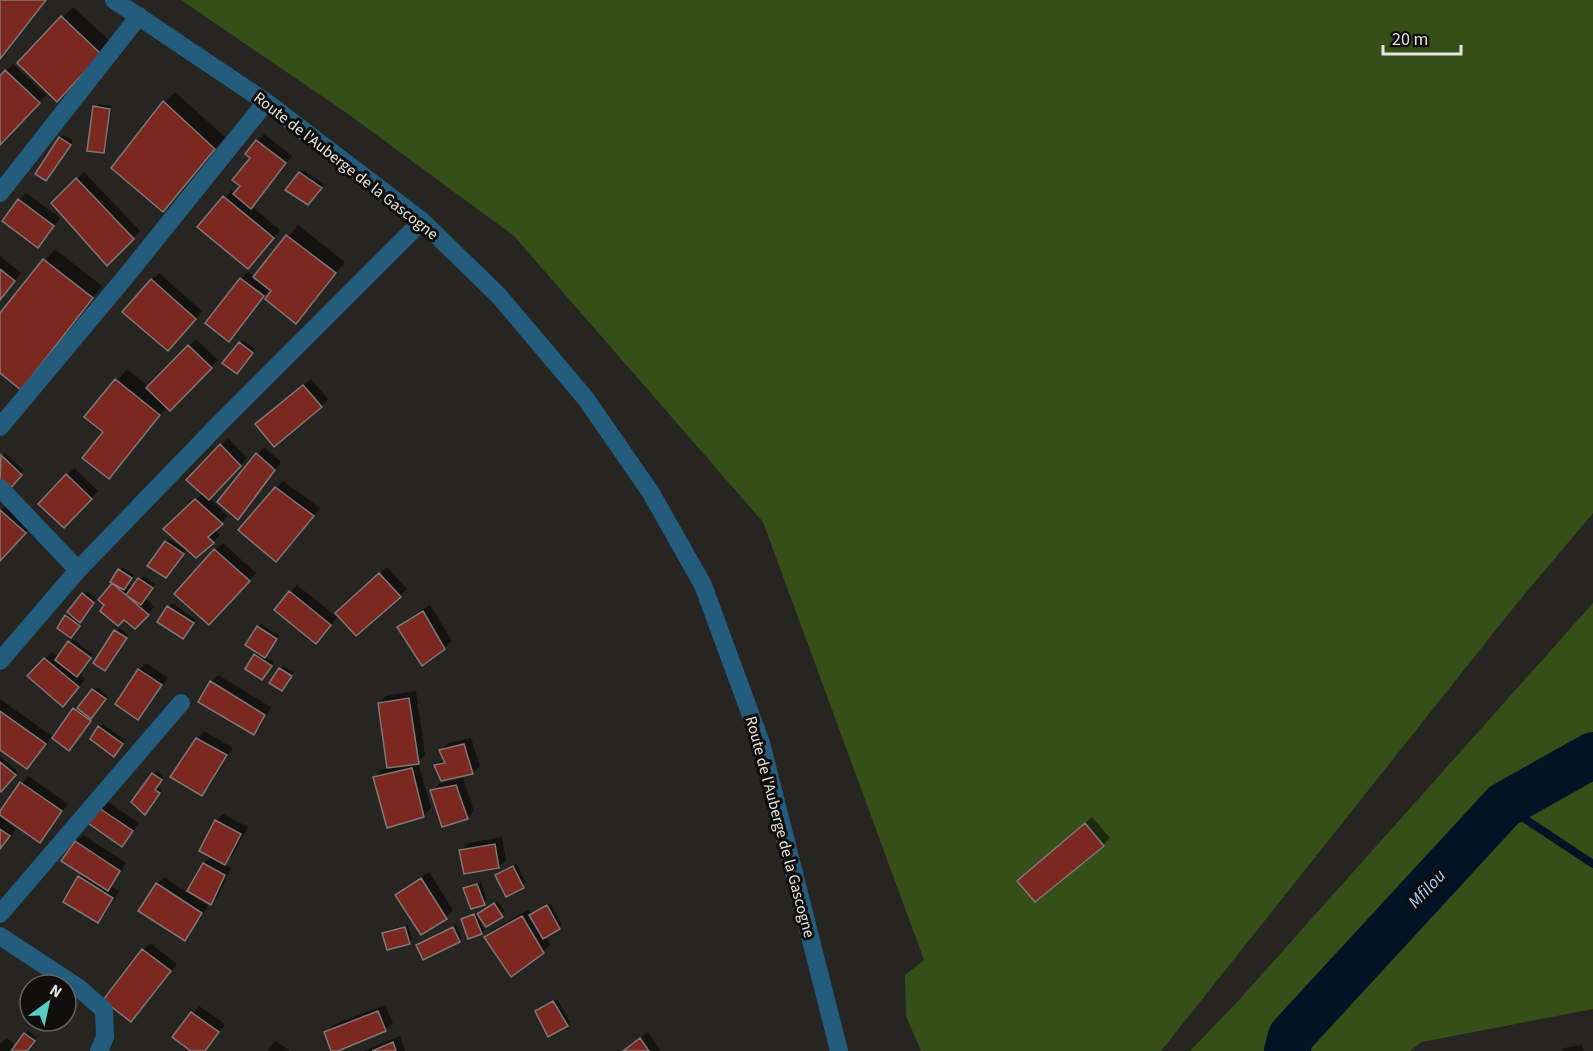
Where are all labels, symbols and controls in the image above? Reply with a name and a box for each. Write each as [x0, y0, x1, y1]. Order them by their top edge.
scale bar [1383, 18, 1461, 56]
text: 20 m [1392, 27, 1428, 52]
street label: Route de l'Auberge de la Gascogne [249, 87, 443, 245]
street label: Route de l'Auberge de la Gascogne [740, 714, 820, 940]
water label: Mfilou [1402, 864, 1452, 914]
north arrow [18, 973, 78, 1033]
text: N [45, 979, 66, 1003]

